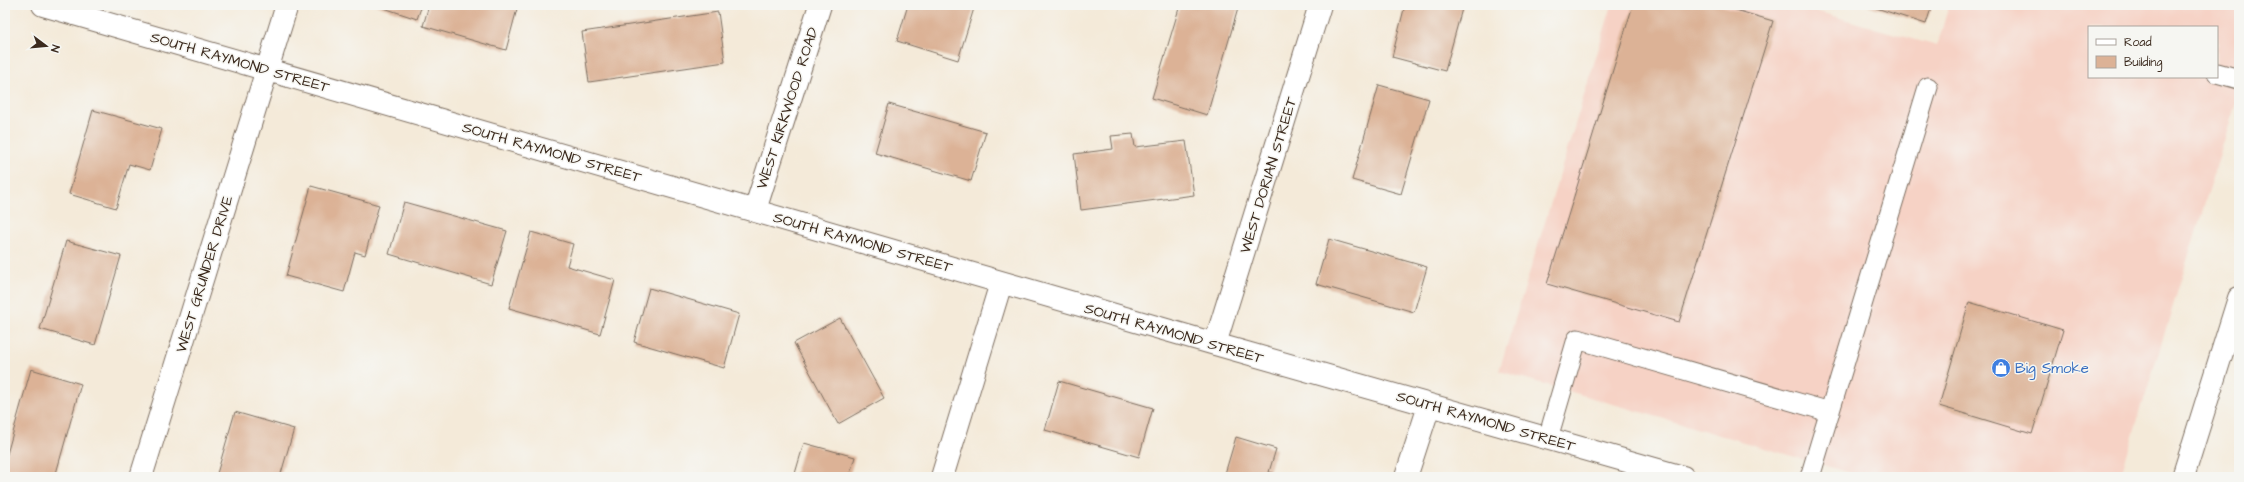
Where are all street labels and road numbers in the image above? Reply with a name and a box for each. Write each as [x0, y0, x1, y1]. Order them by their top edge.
street label: WEST KIRKWOOD ROAD [751, 24, 824, 192]
street label: SOUTH RAYMOND STREET [148, 27, 332, 98]
street label: WEST DORIAN STREET [1235, 94, 1302, 256]
street label: SOUTH RAYMOND STREET [460, 117, 644, 188]
street label: WEST GRUNDER DRIVE [171, 193, 238, 355]
street label: SOUTH RAYMOND STREET [771, 207, 955, 278]
street label: SOUTH RAYMOND STREET [1082, 298, 1266, 369]
street label: SOUTH RAYMOND STREET [1394, 386, 1578, 457]

